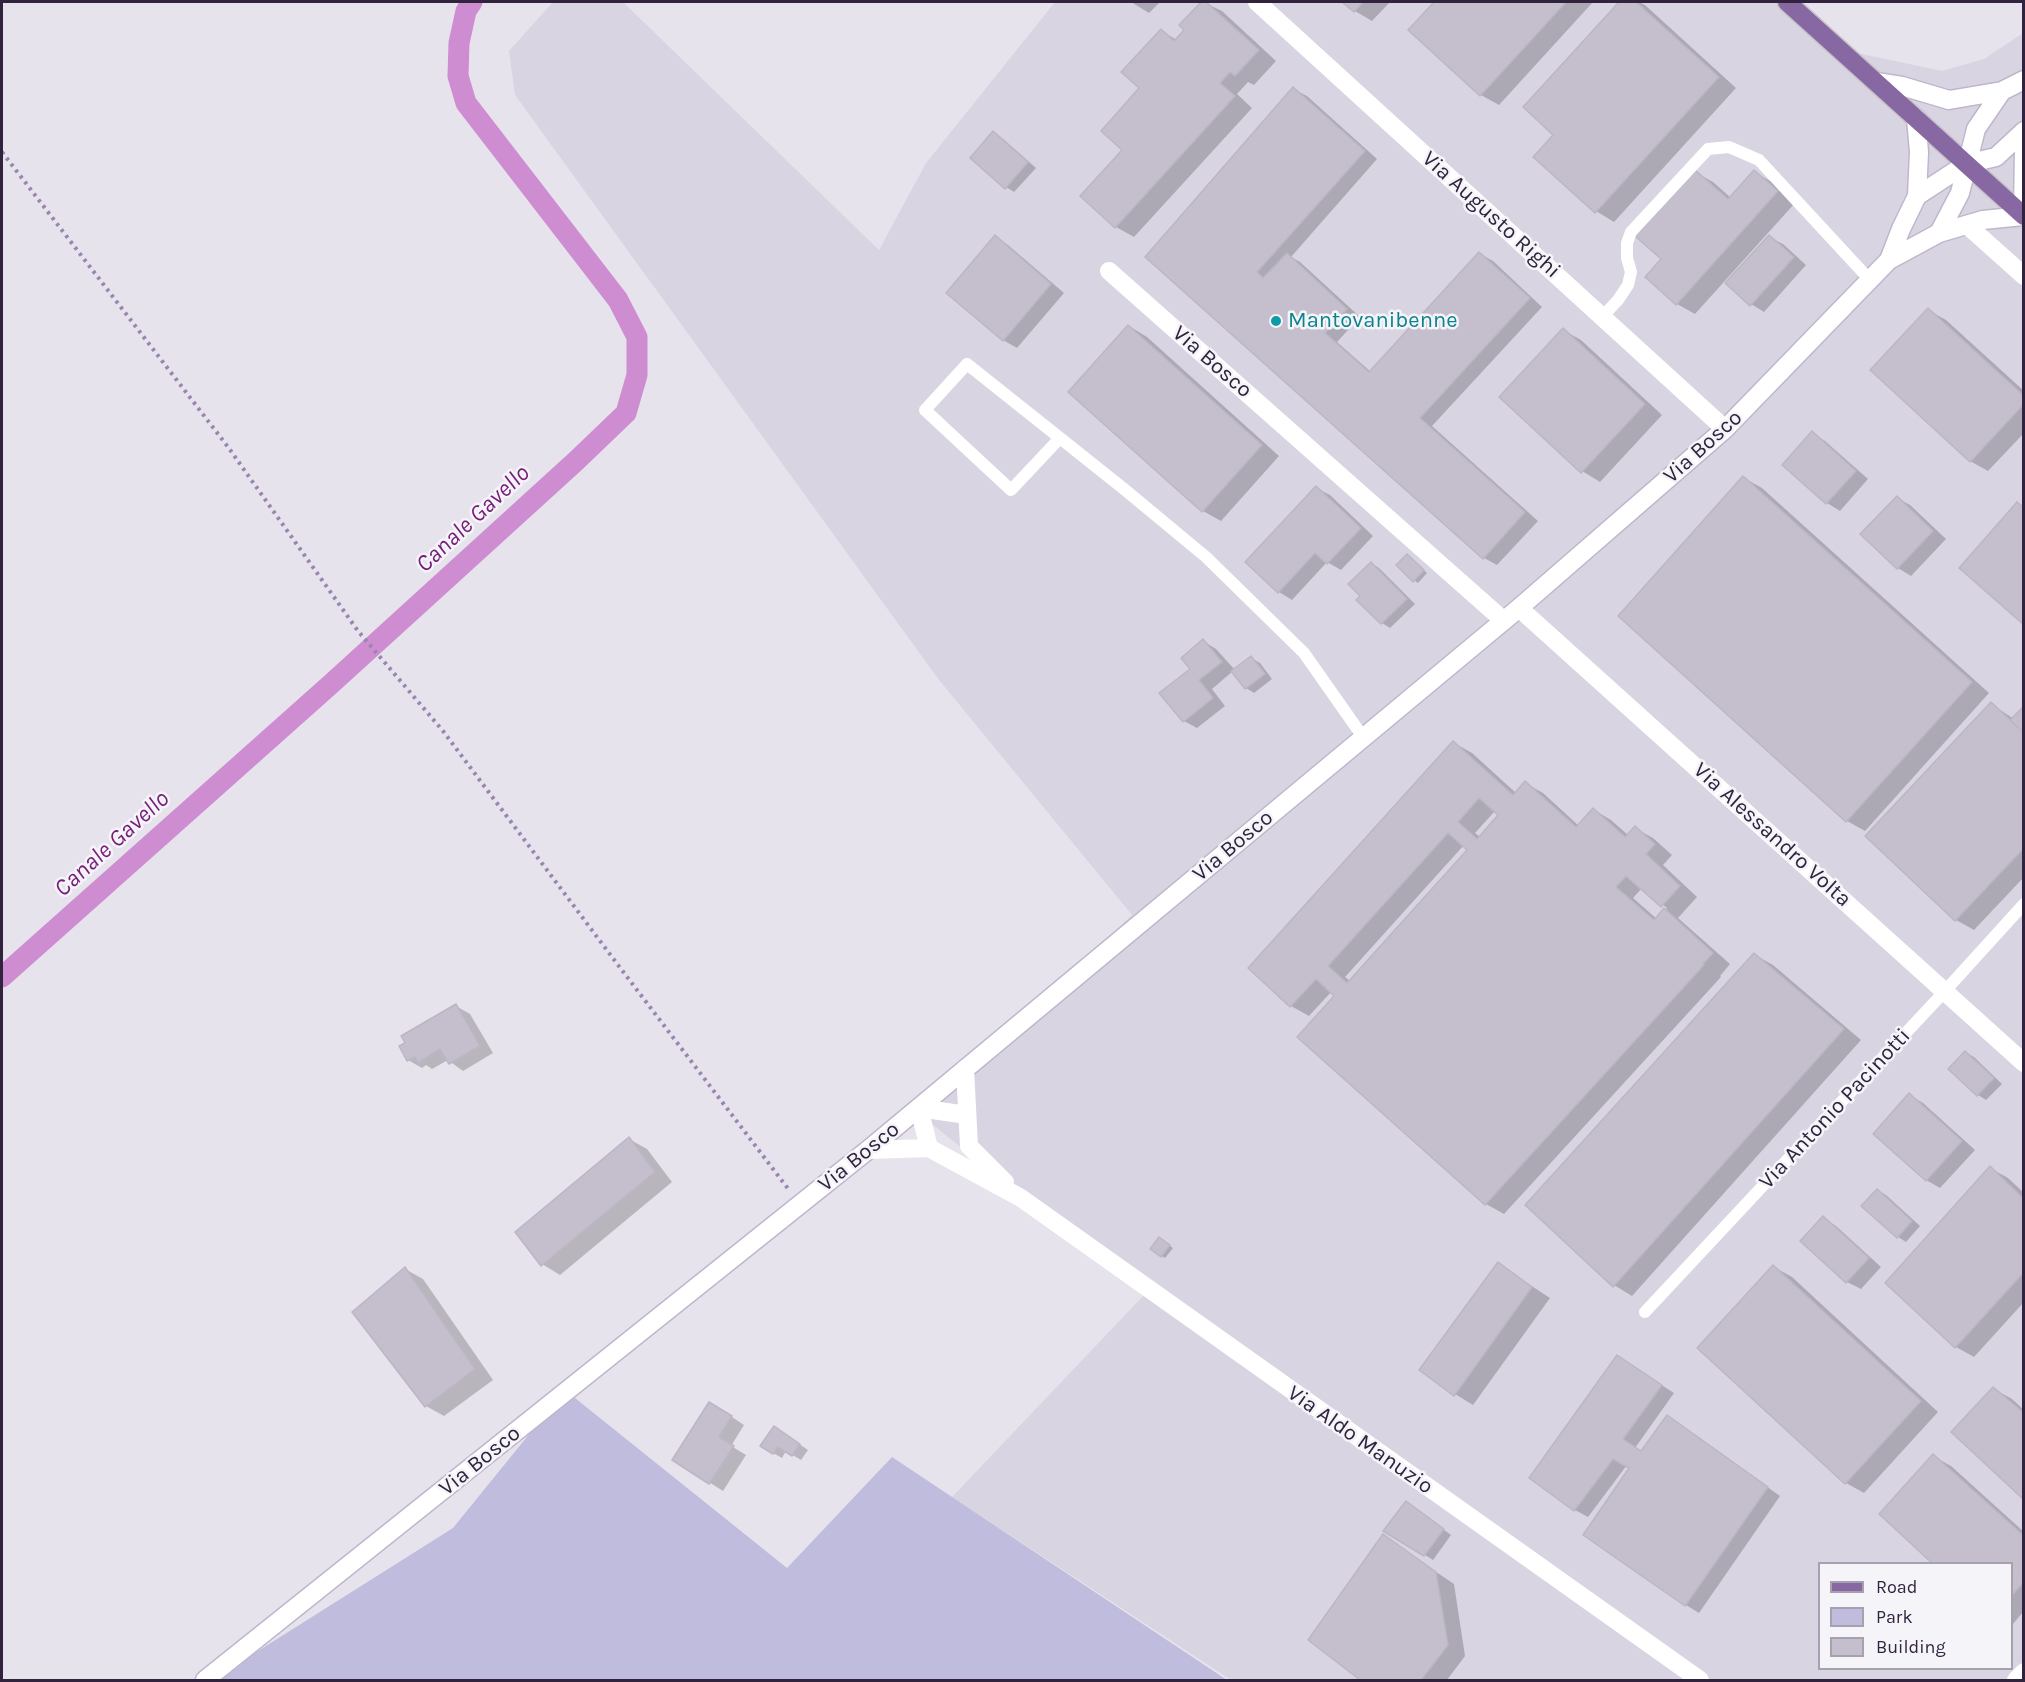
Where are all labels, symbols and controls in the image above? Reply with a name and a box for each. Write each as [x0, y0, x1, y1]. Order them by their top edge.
street label: Via Augusto Righi [1416, 146, 1566, 284]
place label: Mantovanibenne [1288, 308, 1457, 334]
marker: Mantovanibenne [1269, 314, 1283, 328]
street label: Via Bosco [1167, 320, 1257, 404]
street label: Via Bosco [1658, 405, 1748, 489]
water label: Canale Gavello [410, 459, 536, 579]
street label: Via Alessandro Volta [1688, 757, 1856, 913]
water label: Canale Gavello [49, 785, 175, 903]
street label: Via Bosco [1187, 805, 1279, 887]
street label: Via Antonio Pacinotti [1754, 1023, 1916, 1195]
street label: Via Bosco [813, 1116, 905, 1198]
street label: Via Aldo Manuzio [1282, 1380, 1438, 1500]
street label: Via Bosco [434, 1420, 526, 1502]
legend [1818, 1562, 2013, 1670]
text: Road [1876, 1576, 1917, 1598]
text: Park [1876, 1606, 1913, 1628]
text: Building [1876, 1636, 1946, 1658]

